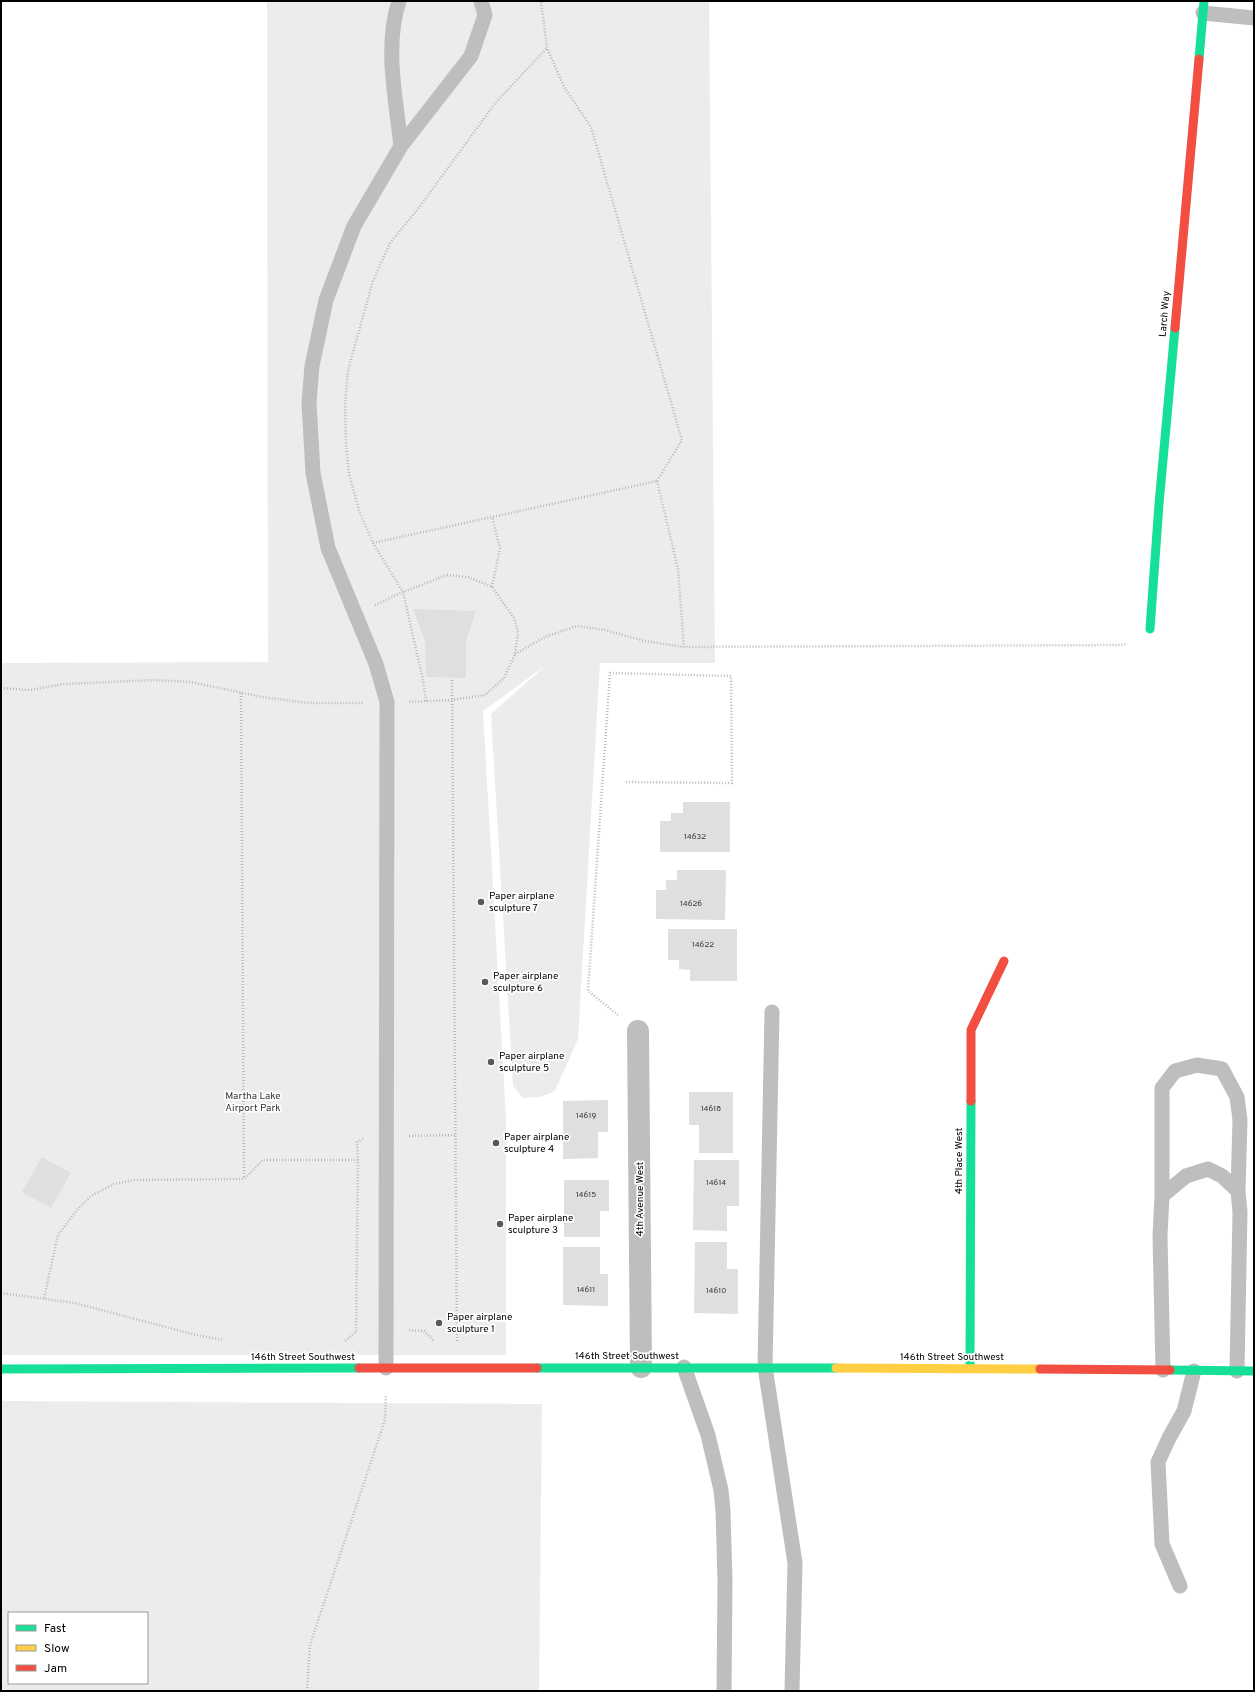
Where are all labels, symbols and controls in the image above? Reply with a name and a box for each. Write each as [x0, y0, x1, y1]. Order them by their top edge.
street label: Larch Way [1157, 290, 1173, 338]
house number: 14632 [684, 832, 706, 842]
place label: Paper airplane sculpture 7 [489, 890, 554, 915]
marker: Paper airplane sculpture 7 [476, 897, 486, 907]
house number: 14626 [680, 899, 702, 909]
house number: 14622 [692, 940, 714, 950]
place label: Paper airplane sculpture 6 [493, 970, 558, 995]
marker: Paper airplane sculpture 6 [480, 977, 490, 987]
place label: Paper airplane sculpture 5 [499, 1050, 564, 1075]
marker: Paper airplane sculpture 5 [486, 1057, 496, 1067]
park label: Martha Lake Airport Park [225, 1090, 281, 1115]
house number: 14618 [701, 1104, 721, 1114]
house number: 14619 [576, 1111, 596, 1121]
street label: 4th Place West [953, 1127, 966, 1194]
place label: Paper airplane sculpture 4 [504, 1131, 569, 1156]
marker: Paper airplane sculpture 4 [491, 1138, 501, 1148]
street label: 4th Avenue West [634, 1161, 647, 1236]
house number: 14614 [706, 1178, 726, 1188]
house number: 14615 [576, 1190, 596, 1200]
place label: Paper airplane sculpture 3 [508, 1212, 573, 1237]
marker: Paper airplane sculpture 3 [495, 1219, 505, 1229]
house number: 14611 [577, 1285, 595, 1295]
house number: 14610 [706, 1286, 726, 1296]
place label: Paper airplane sculpture 1 [447, 1311, 512, 1336]
marker: Paper airplane sculpture 1 [434, 1318, 444, 1328]
street label: 146th Street Southwest [575, 1350, 679, 1363]
street label: 146th Street Southwest [251, 1351, 355, 1364]
street label: 146th Street Southwest [900, 1351, 1004, 1364]
legend [8, 1612, 148, 1684]
text: Fast [44, 1621, 66, 1637]
text: Slow [44, 1641, 70, 1657]
text: Jam [44, 1661, 67, 1677]

